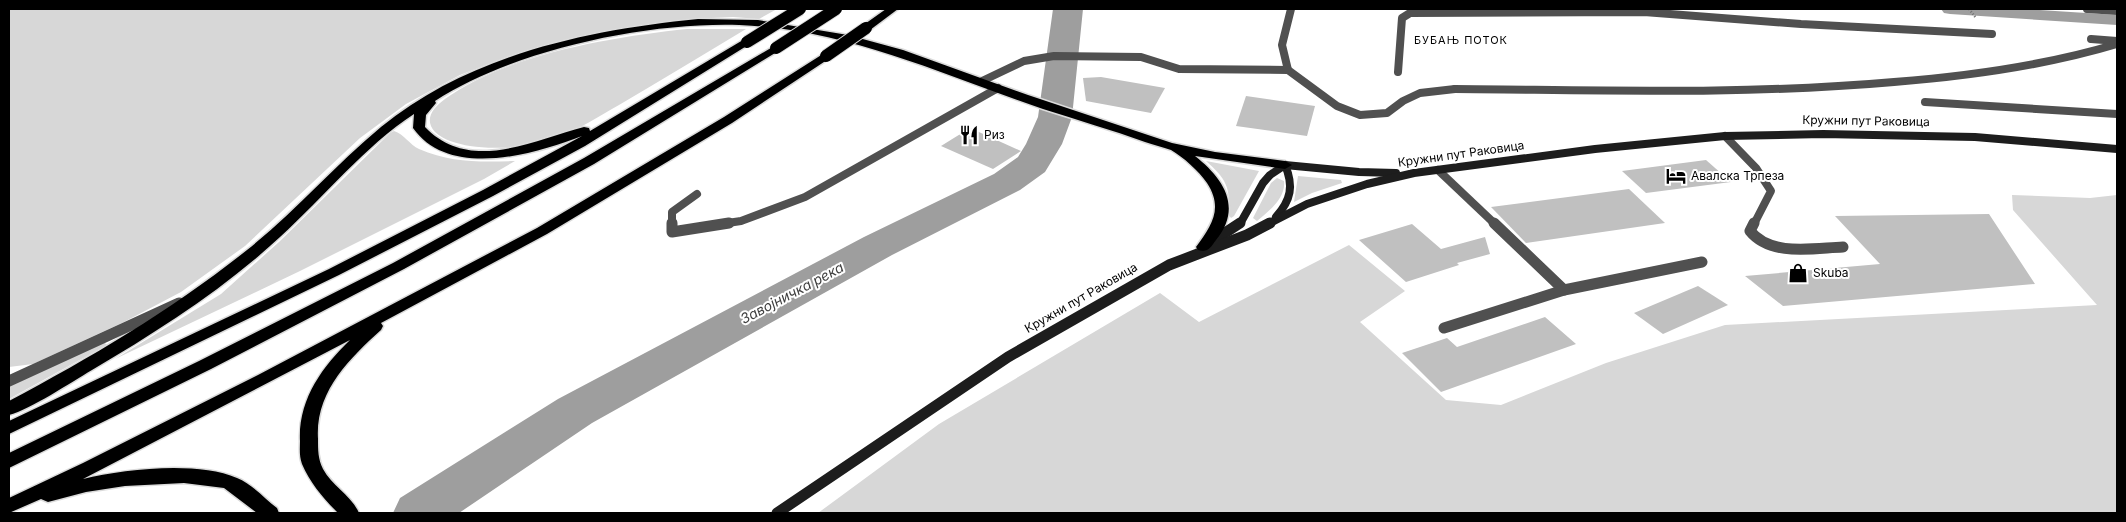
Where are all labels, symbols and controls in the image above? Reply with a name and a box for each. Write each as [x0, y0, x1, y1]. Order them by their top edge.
district label: БУБАЊ ПОТОК [1414, 33, 1508, 47]
street label: Кружни пут Раковица [1802, 112, 1930, 129]
restaurant icon: Риз [958, 124, 980, 146]
place label: Риз [984, 127, 1005, 142]
street label: Кружни пут Раковица [1397, 137, 1525, 170]
hotel icon: Авалска Трпеза [1665, 165, 1687, 187]
place label: Авалска Трпеза [1691, 168, 1784, 183]
water label: Завојничка река [737, 258, 847, 327]
street label: Кружни пут Раковица [1022, 259, 1140, 336]
shop icon: Skuba [1787, 262, 1809, 284]
place label: Skuba [1813, 265, 1849, 280]

